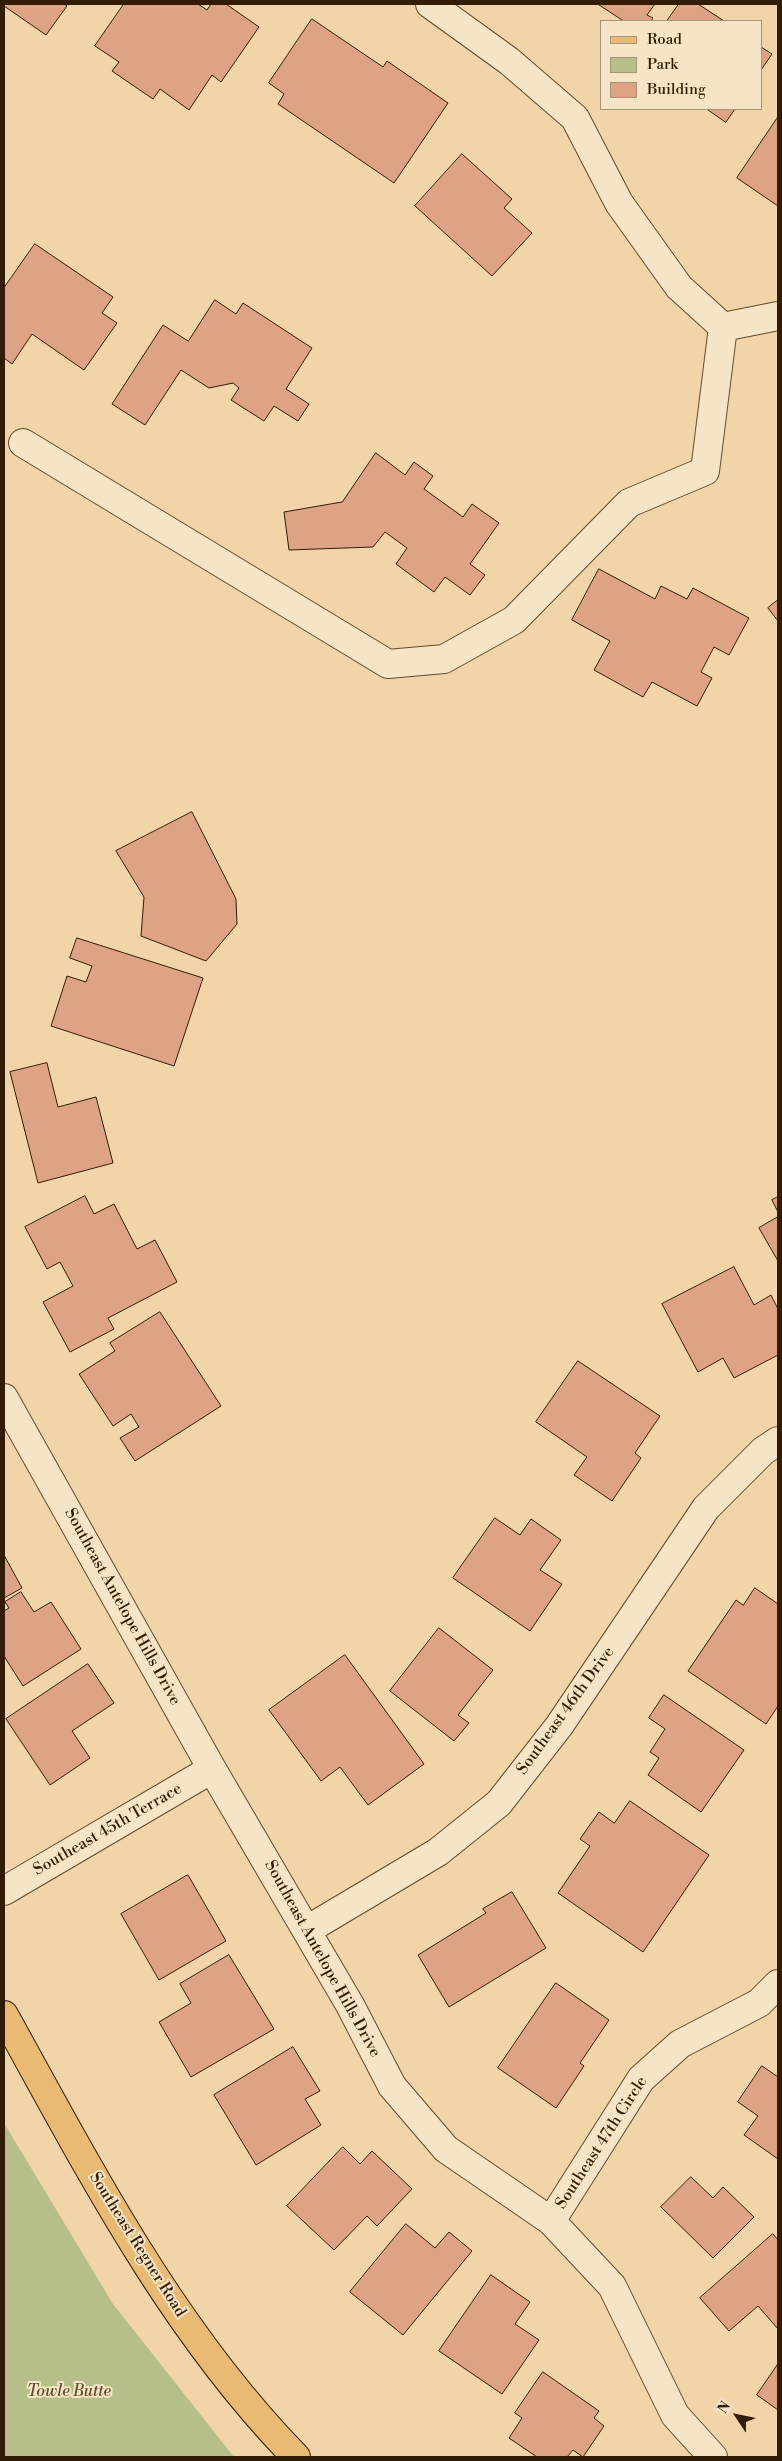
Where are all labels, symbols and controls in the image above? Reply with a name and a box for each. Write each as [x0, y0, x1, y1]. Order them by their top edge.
legend [600, 20, 762, 110]
text: Road [647, 30, 682, 49]
text: Park [647, 55, 678, 74]
text: Building [647, 80, 706, 99]
street label: Southeast Antelope Hills Drive [60, 1505, 184, 1709]
street label: Southeast 46th Drive [513, 1643, 619, 1779]
street label: Southeast 45th Terrace [30, 1780, 186, 1880]
street label: Southeast Antelope Hills Drive [260, 1857, 384, 2061]
street label: Southeast 47th Circle [552, 2073, 652, 2213]
street label: Southeast Regner Road [85, 2169, 189, 2321]
park label: Towle Butte [27, 2382, 111, 2402]
north arrow [712, 2391, 762, 2441]
text: N [714, 2398, 735, 2417]

